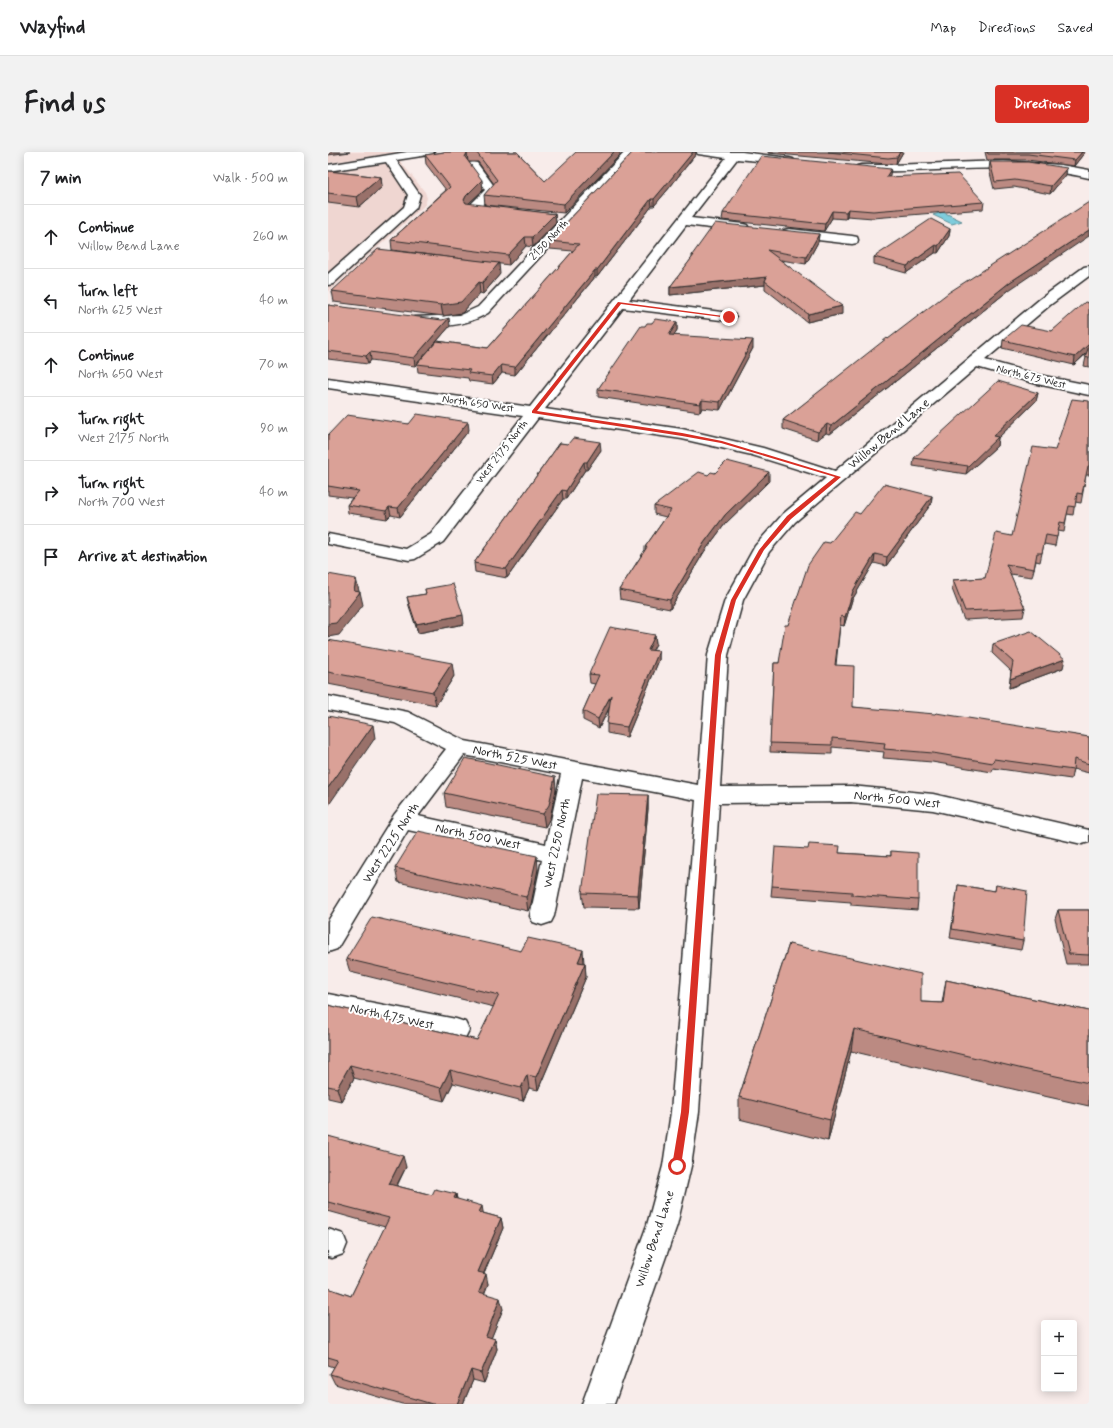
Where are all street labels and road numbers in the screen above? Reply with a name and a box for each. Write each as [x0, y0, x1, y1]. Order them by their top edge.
street label: 2150 North [527, 217, 571, 263]
street label: North 675 West [995, 362, 1068, 393]
street label: North 650 West [441, 392, 515, 416]
street label: Willow Bend Lane [845, 395, 933, 473]
street label: West 2175 North [473, 417, 531, 487]
street label: North 525 West [471, 741, 559, 775]
street label: North 500 West [853, 787, 941, 813]
street label: West 2250 North [539, 796, 575, 890]
street label: West 2225 North [359, 800, 423, 886]
street label: North 500 West [434, 820, 522, 854]
street label: North 475 West [349, 1000, 435, 1034]
street label: Willow Bend Lane [631, 1188, 679, 1290]

